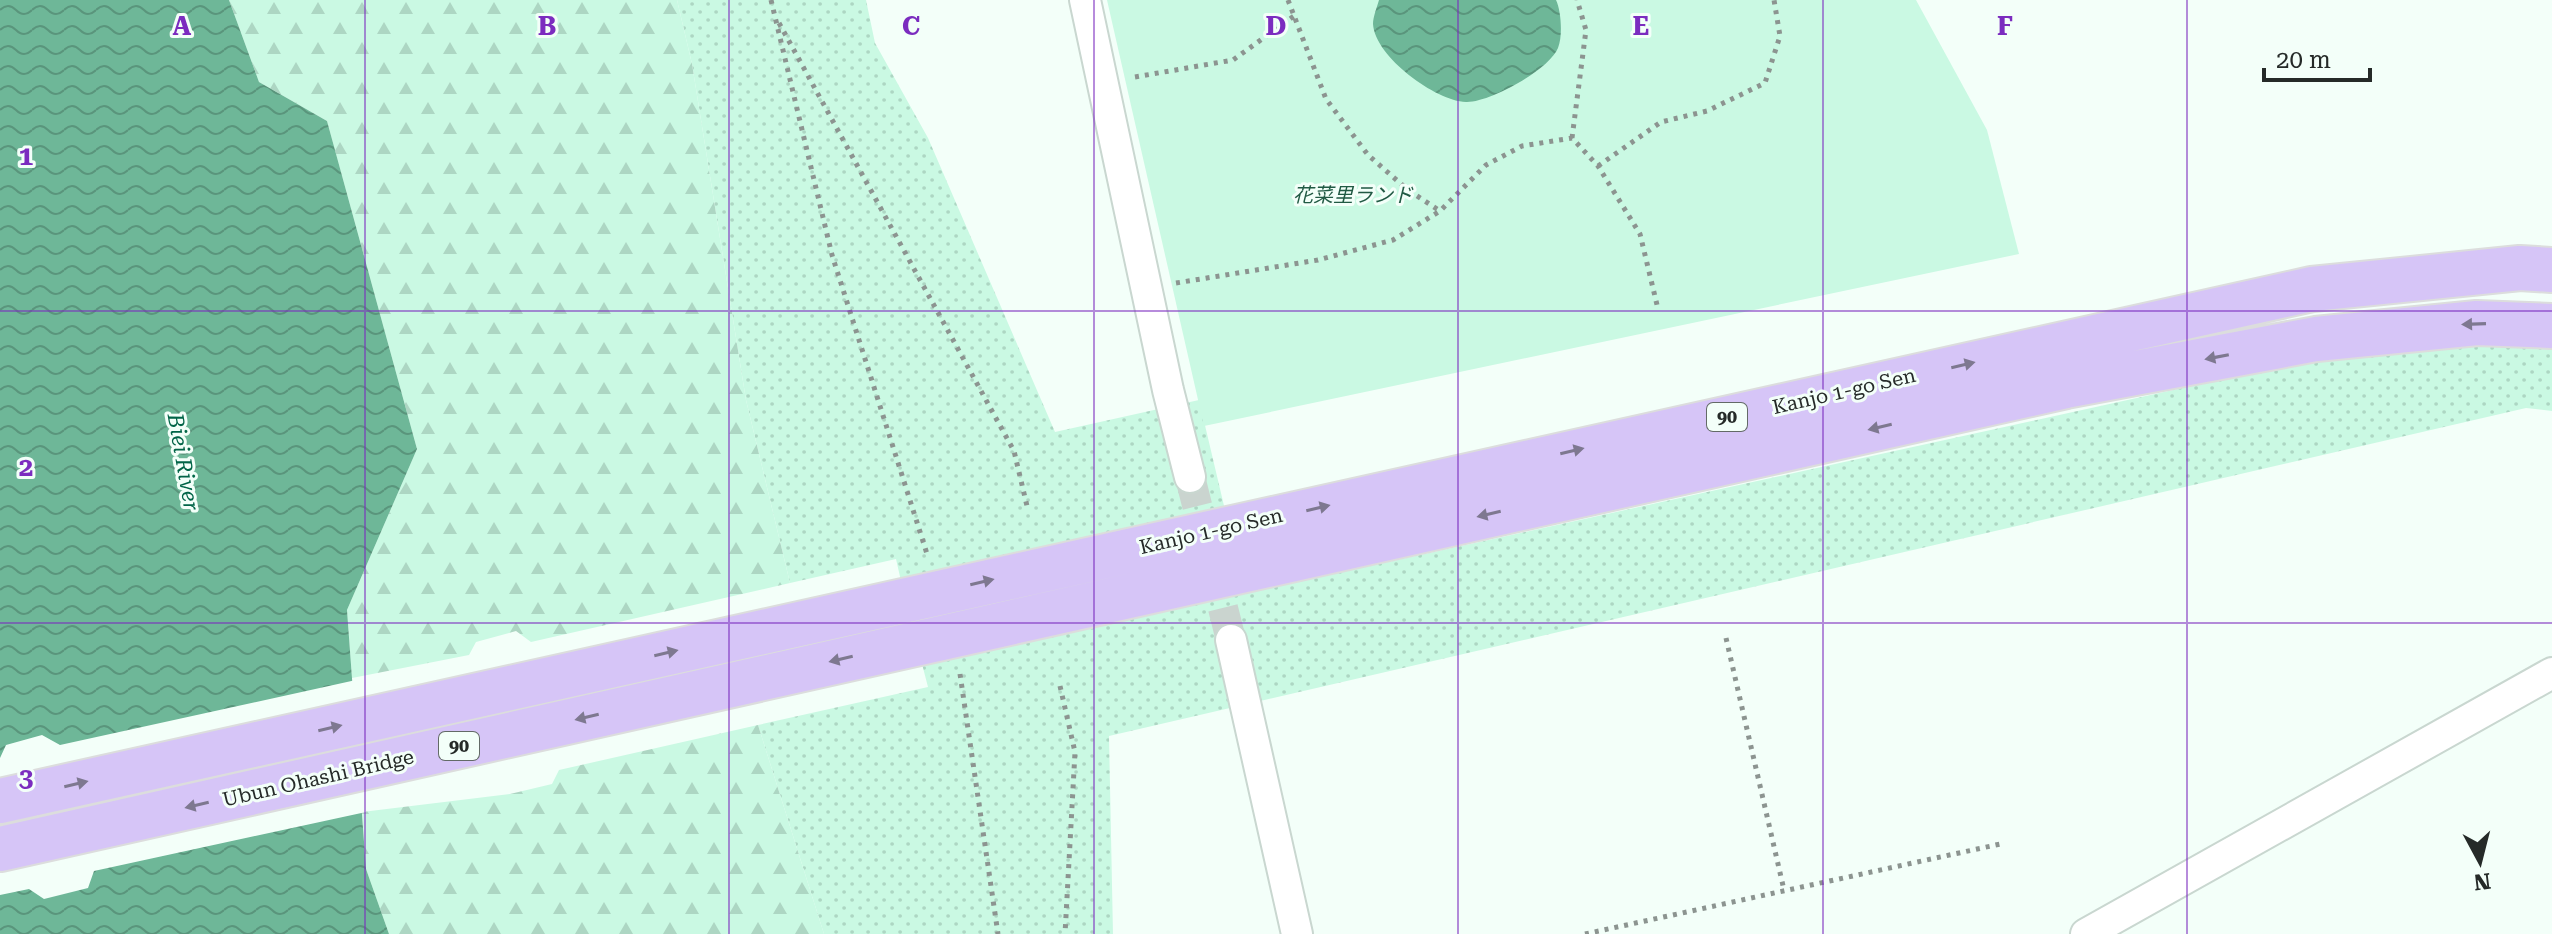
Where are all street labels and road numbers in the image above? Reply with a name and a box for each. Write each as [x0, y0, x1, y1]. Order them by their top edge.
street label: Kanjo 1-go Sen [1770, 363, 1918, 419]
road number: 90 [1707, 403, 1747, 431]
street label: Kanjo 1-go Sen [1137, 503, 1285, 559]
road number: 90 [439, 732, 479, 760]
street label: Ubun Ohashi Bridge [220, 744, 416, 812]

